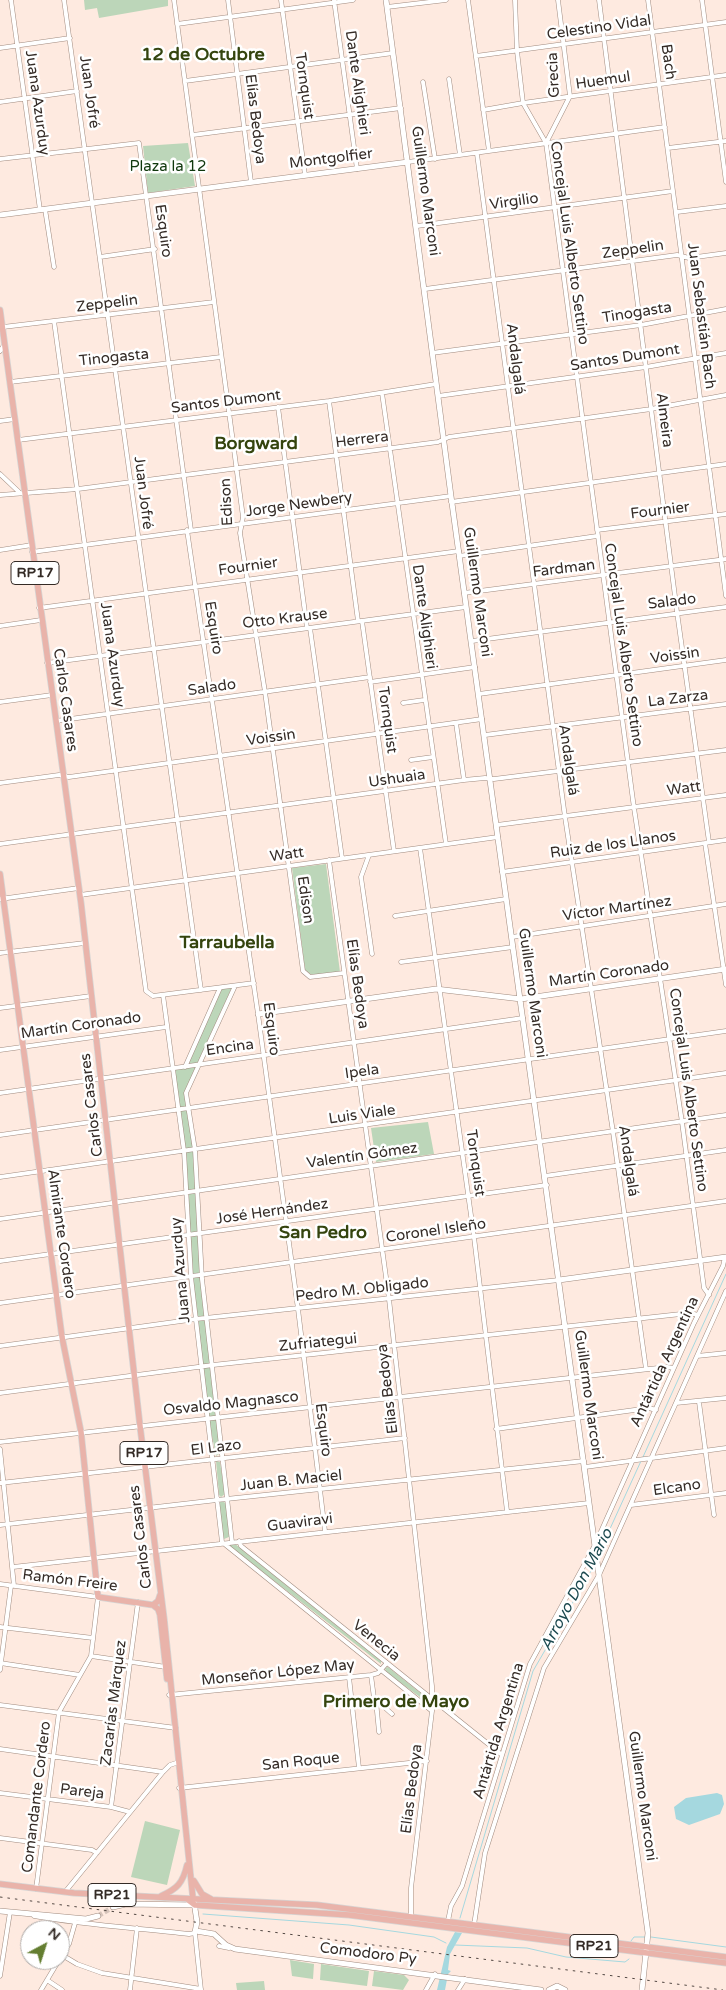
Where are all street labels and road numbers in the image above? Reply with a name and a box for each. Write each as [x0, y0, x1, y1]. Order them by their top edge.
street label: Celestino Vidal [546, 12, 652, 44]
street label: Dante Alighieri [341, 30, 373, 136]
street label: Bach [657, 43, 679, 81]
street label: Juana Azurduy [21, 49, 53, 157]
street label: Tornquist [290, 51, 318, 121]
street label: Grecia [544, 52, 564, 98]
street label: Juan Jofré [75, 54, 103, 130]
street label: Huemul [574, 68, 632, 94]
street label: Elías Bedoya [241, 73, 269, 165]
street label: Guillermo Marconi [407, 125, 443, 257]
street label: Concejal Luis Alberto Settino [546, 140, 592, 346]
street label: Montgolfier [288, 145, 374, 173]
street label: Virgilio [488, 190, 540, 214]
street label: Esquiro [150, 203, 176, 259]
street label: Zeppelin [601, 237, 665, 263]
street label: Juan Sebastián Bach [683, 242, 719, 390]
street label: Zeppelin [75, 291, 139, 317]
street label: Tinogasta [601, 299, 673, 327]
street label: Andalgalá [502, 322, 528, 396]
street label: Santos Dumont [569, 340, 681, 376]
street label: Tinogasta [78, 345, 150, 371]
street label: Santos Dumont [170, 386, 282, 418]
street label: Almeira [652, 392, 676, 448]
street label: Herrera [334, 428, 390, 452]
street label: Juan Jofré [130, 455, 156, 531]
street label: Edison [217, 478, 237, 526]
street label: Jorge Newbery [245, 489, 353, 521]
street label: Fournier [629, 498, 691, 524]
street label: Guillermo Marconi [459, 526, 495, 658]
street label: Concejal Luis Alberto Settino [600, 542, 646, 748]
street label: Fournier [217, 554, 279, 580]
street label: Fardman [532, 556, 596, 582]
road number: RP17 [11, 562, 59, 584]
street label: Dante Alighieri [408, 564, 440, 670]
street label: Salado [647, 590, 697, 614]
street label: Esquiro [200, 600, 226, 656]
street label: Juana Azurduy [96, 601, 128, 709]
street label: Otto Krause [241, 605, 329, 633]
street label: Voissin [649, 644, 701, 668]
street label: Carlos Casares [49, 647, 81, 753]
street label: Salado [187, 676, 237, 700]
street label: Tornquist [373, 685, 401, 755]
street label: La Zarza [647, 686, 709, 712]
street label: Andalgalá [554, 723, 582, 797]
street label: Voissin [245, 726, 297, 750]
street label: Ushuaia [367, 766, 427, 792]
street label: Watt [666, 778, 702, 800]
street label: Ruiz de los Llanos [549, 827, 677, 863]
street label: Watt [269, 844, 305, 866]
street label: Edison [293, 875, 317, 925]
street label: Víctor Martínez [561, 892, 673, 926]
street label: Guillermo Marconi [514, 927, 550, 1059]
street label: Elías Bedoya [342, 938, 372, 1030]
street label: Martín Coronado [548, 957, 670, 991]
street label: Concejal Luis Alberto Settino [665, 987, 711, 1193]
street label: Esquiro [259, 1001, 283, 1057]
street label: Martín Coronado [20, 1009, 142, 1043]
street label: Encina [205, 1036, 255, 1060]
street label: Carlos Casares [77, 1052, 107, 1158]
street label: Ipela [344, 1061, 380, 1083]
street label: Luis Viale [327, 1101, 397, 1129]
street label: Andalgalá [614, 1124, 642, 1198]
street label: Tornquist [461, 1128, 489, 1198]
street label: Valentín Gómez [305, 1139, 419, 1173]
street label: Almirante Cordero [43, 1168, 79, 1300]
street label: José Hernández [215, 1195, 329, 1229]
street label: Coronel Isleño [385, 1215, 487, 1247]
street label: Juana Azurduy [167, 1216, 195, 1324]
street label: Pedro M. Obligado [294, 1274, 430, 1306]
street label: Antártida Argentina [627, 1294, 703, 1430]
street label: Guillermo Marconi [570, 1329, 606, 1461]
street label: Zufriategui [278, 1330, 358, 1356]
street label: Elías Bedoya [374, 1343, 402, 1435]
street label: Osvaldo Magnasco [162, 1388, 300, 1420]
street label: Esquiro [311, 1402, 335, 1458]
street label: El Lazo [190, 1436, 242, 1460]
road number: RP17 [120, 1442, 168, 1465]
street label: Juan B. Maciel [239, 1467, 343, 1495]
street label: Elcano [652, 1476, 702, 1500]
street label: Carlos Casares [126, 1484, 156, 1590]
street label: Guaviravi [266, 1510, 334, 1536]
street label: Ramón Freire [22, 1566, 118, 1596]
street label: Venecia [349, 1616, 403, 1666]
street label: Zacarías Márquez [97, 1639, 131, 1767]
street label: Monseñor López May [200, 1656, 356, 1690]
street label: Antártida Argentina [470, 1661, 528, 1801]
street label: Comandante Cordero [19, 1720, 55, 1874]
street label: Guillermo Marconi [624, 1730, 660, 1862]
street label: Elías Bedoya [398, 1743, 426, 1835]
street label: San Roque [261, 1749, 341, 1775]
street label: Pareja [59, 1780, 105, 1804]
road number: RP21 [88, 1884, 136, 1906]
road number: RP21 [570, 1934, 618, 1958]
street label: Comodoro Py [319, 1939, 417, 1969]

